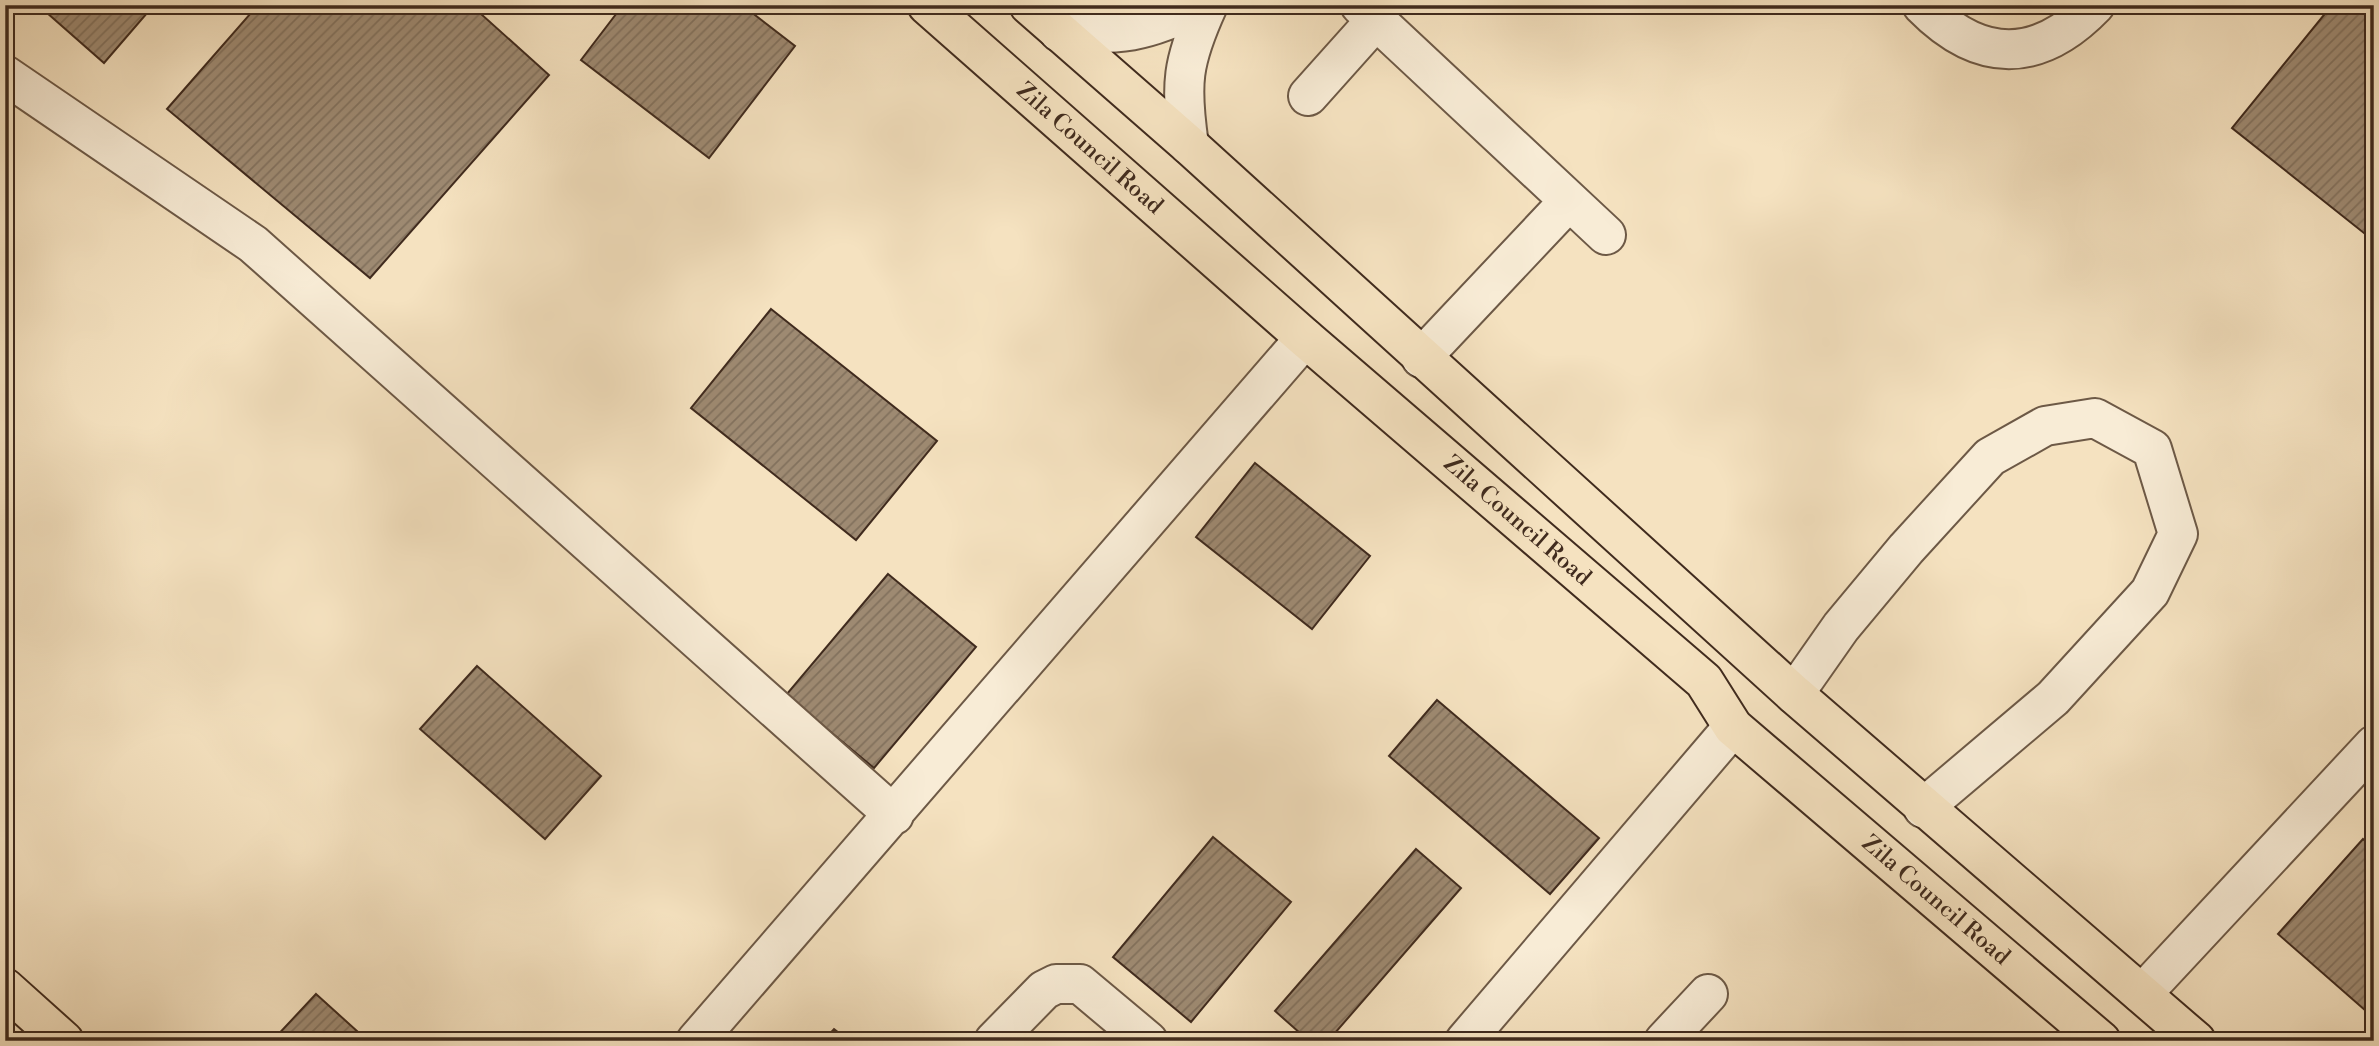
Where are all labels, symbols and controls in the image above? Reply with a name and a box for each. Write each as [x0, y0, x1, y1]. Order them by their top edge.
street label: Zila Council Road [1011, 77, 1169, 220]
street label: Zila Council Road [1438, 450, 1597, 592]
street label: Zila Council Road [1856, 829, 2016, 971]

